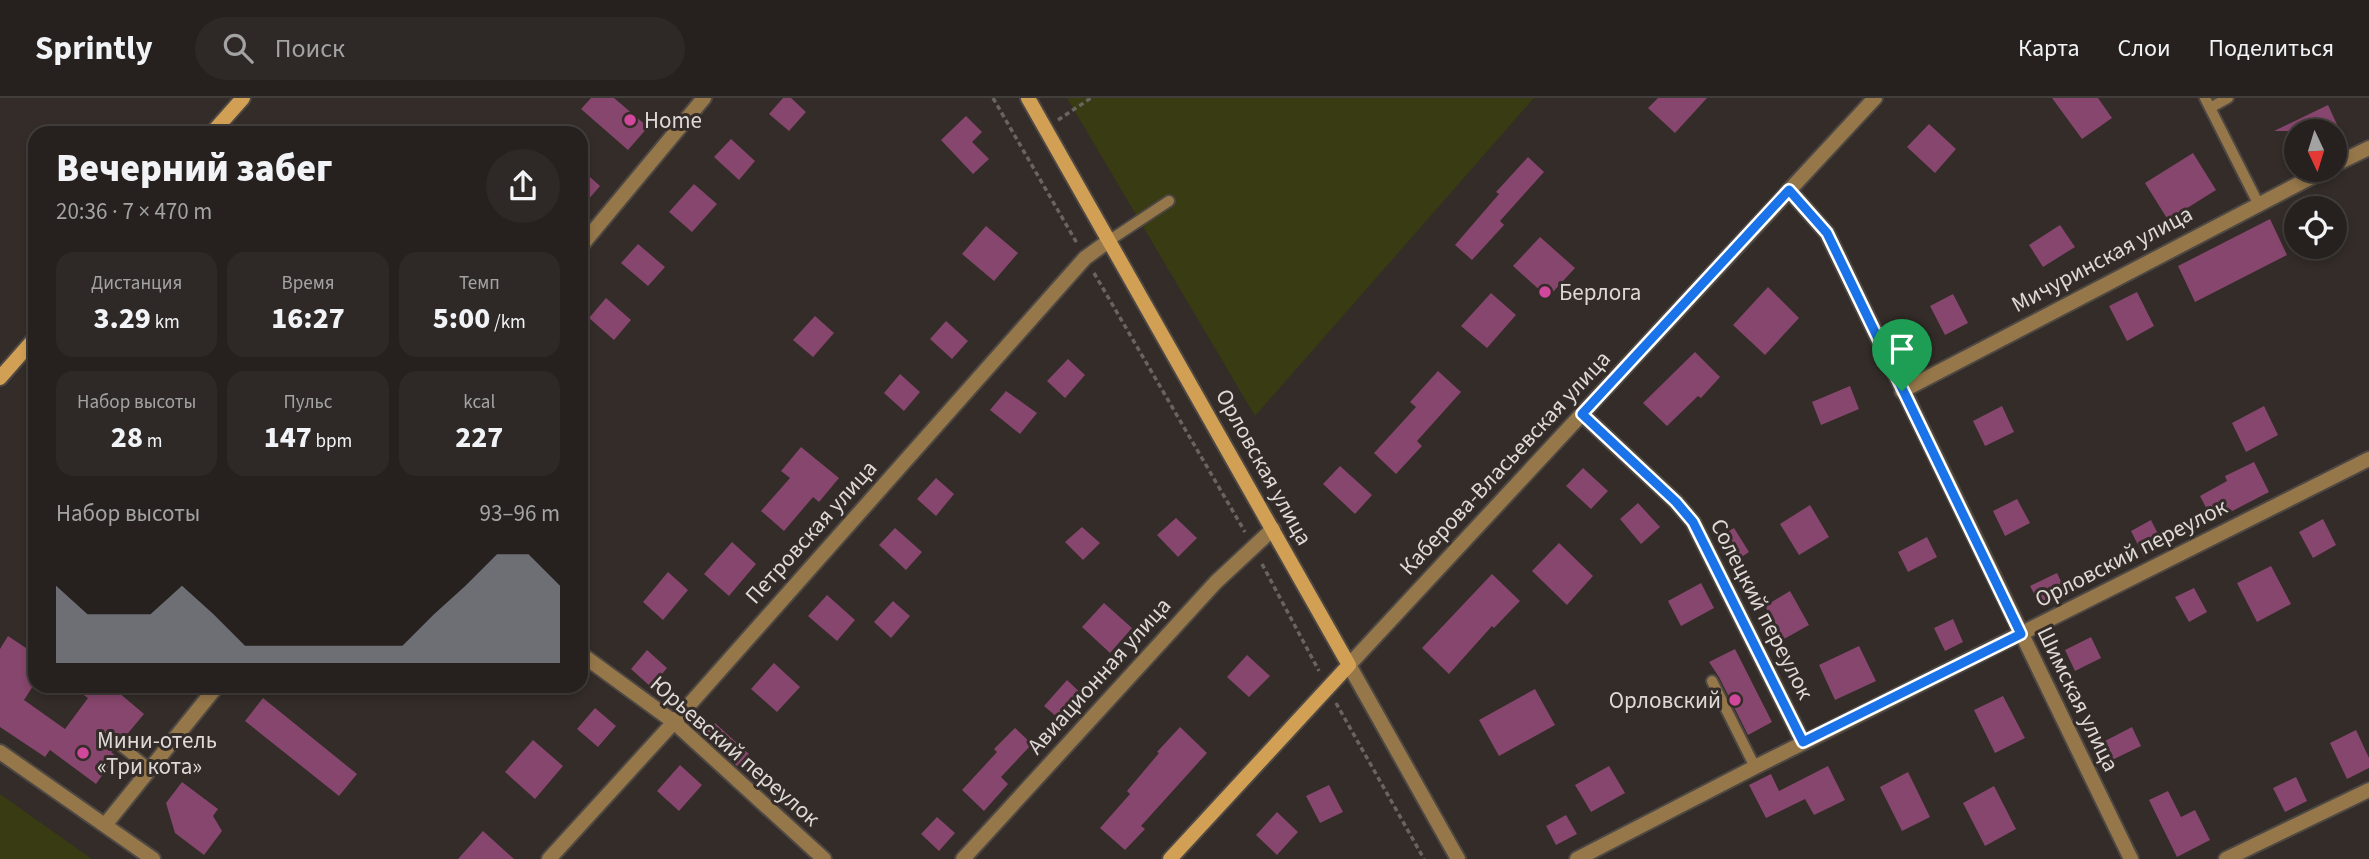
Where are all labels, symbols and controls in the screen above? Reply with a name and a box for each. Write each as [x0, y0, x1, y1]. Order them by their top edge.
search box [195, 17, 685, 80]
text: Sprintly [35, 25, 153, 72]
icon: search [219, 29, 257, 67]
text: Поиск [275, 30, 345, 67]
text: Карта [2018, 31, 2080, 66]
text: Слои [2118, 31, 2171, 66]
text: Поделиться [2209, 31, 2334, 66]
place label: Home [644, 104, 702, 137]
marker: Home [622, 112, 638, 128]
north arrow [2284, 119, 2347, 182]
map controls [2284, 119, 2347, 259]
text: Вечерний забег [56, 142, 333, 196]
button: share [486, 149, 560, 223]
text: 20:36 · 7 × 470 m [56, 195, 212, 228]
button: locate [2284, 196, 2347, 259]
street label: Мичуринская улица [2006, 197, 2198, 321]
text: Дистанция [91, 270, 182, 297]
text: Время [282, 270, 334, 297]
text: Темп [459, 270, 500, 297]
place label: Берлога [1559, 276, 1641, 309]
marker: Берлога [1537, 284, 1553, 300]
text: 3.29 [93, 297, 151, 340]
text: 16:27 [271, 297, 345, 340]
text: 5:00 [433, 297, 490, 340]
text: km [151, 309, 180, 336]
text: /km [490, 309, 526, 336]
pin [1872, 319, 1932, 391]
icon: arrive [1883, 330, 1921, 368]
street label: Каберова-Власьевская улица [1392, 343, 1618, 583]
street label: Орловская улица [1207, 383, 1321, 551]
text: Набор высоты [77, 389, 196, 416]
text: Пульс [283, 389, 333, 416]
text: kcal [463, 389, 495, 416]
text: 28 [111, 416, 143, 459]
text: 147 [264, 416, 312, 459]
text: 227 [455, 416, 503, 459]
text: m [143, 428, 162, 455]
text: bpm [312, 428, 352, 455]
street label: Петровская улица [737, 453, 885, 611]
street label: Орловский переулок [2029, 490, 2233, 616]
text: Набор высоты [56, 497, 200, 530]
text: 93–96 m [480, 497, 560, 530]
street label: Солецкий переулок [1702, 513, 1822, 706]
street label: Авиационная улица [1019, 590, 1179, 762]
street label: Шимская улица [2029, 621, 2127, 777]
street label: Юрьевский переулок [643, 668, 828, 835]
place label: Орловский [1609, 684, 1721, 717]
marker: Орловский [1727, 692, 1743, 708]
place label: Мини-отель «Три кота» [97, 724, 217, 783]
marker: Мини-отель «Три кота» [75, 745, 91, 761]

